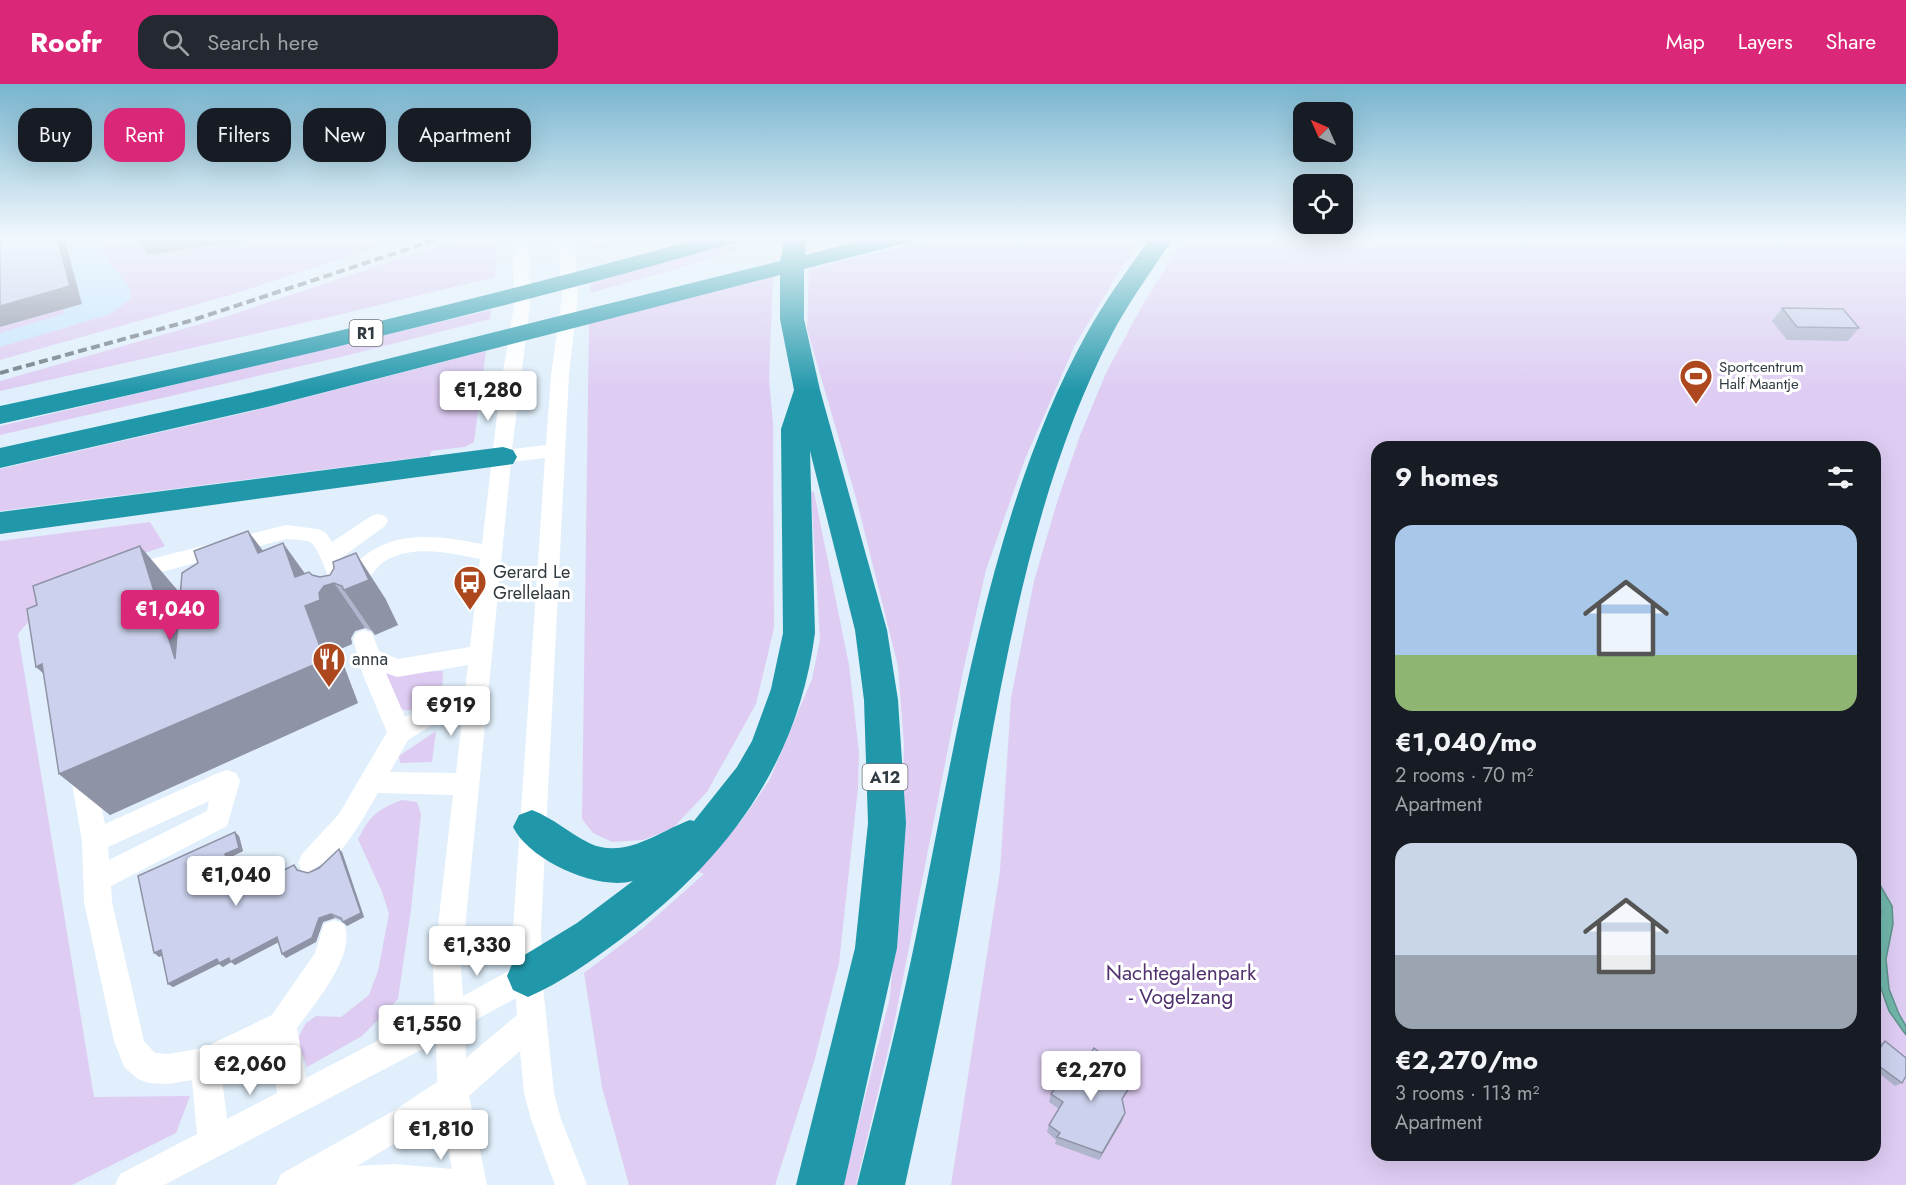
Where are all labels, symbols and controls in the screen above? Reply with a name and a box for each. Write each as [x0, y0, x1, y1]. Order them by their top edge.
search box [138, 15, 558, 69]
text: Roofr [30, 22, 102, 63]
icon: search [159, 26, 192, 59]
text: Search here [207, 26, 319, 58]
text: Map [1666, 27, 1705, 57]
text: Layers [1738, 27, 1793, 57]
text: Share [1826, 27, 1876, 57]
north arrow [1293, 102, 1353, 162]
map controls [1293, 102, 1353, 234]
chip: Buy [18, 108, 92, 162]
chip: Rent [104, 108, 185, 162]
chip: Filters [197, 108, 291, 162]
chip: New [303, 108, 386, 162]
chip: Apartment [398, 108, 531, 162]
button: locate [1293, 174, 1353, 234]
road number: R1 [350, 320, 382, 346]
place label: Sportcentrum Half Maantje [1719, 356, 1804, 395]
sports icon: Sportcentrum Half Maantje [1678, 358, 1714, 405]
pin: €1,280 [439, 371, 537, 422]
text: €1,280 [454, 376, 522, 405]
text: 9 homes [1395, 458, 1498, 496]
icon: filters [1824, 461, 1857, 494]
place label: Gerard Le Grellelaan [493, 559, 571, 606]
bus stop icon: Gerard Le Grellelaan [452, 564, 488, 611]
icon: home [1572, 564, 1680, 672]
pin: €1,040 [121, 590, 219, 641]
text: €1,040 [135, 595, 205, 624]
restaurant icon: anna [311, 641, 347, 688]
place label: anna [352, 646, 388, 672]
pin: €919 [415, 686, 487, 737]
text: €919 [426, 691, 476, 720]
text: €1,040/mo [1395, 723, 1537, 761]
text: 2 rooms · 70 m² [1395, 761, 1533, 790]
road number: A12 [862, 764, 908, 790]
text: Apartment [1395, 790, 1482, 819]
pin: €1,040 [187, 856, 285, 907]
text: €1,040 [201, 861, 271, 890]
icon: home [1572, 882, 1680, 990]
pin: €1,330 [428, 926, 526, 977]
text: €1,330 [443, 931, 511, 960]
park label: Nachtegalenpark - Vogelzang [1106, 958, 1257, 1012]
pin: €1,550 [378, 1005, 476, 1056]
text: €1,550 [393, 1010, 461, 1039]
text: €2,270/mo [1395, 1041, 1538, 1079]
pin: €2,060 [201, 1045, 299, 1096]
text: €2,060 [214, 1050, 286, 1079]
pin: €2,270 [1042, 1051, 1140, 1102]
text: €2,270 [1055, 1056, 1127, 1085]
text: 3 rooms · 113 m² [1395, 1079, 1539, 1108]
text: Apartment [1395, 1108, 1482, 1137]
pin: €1,810 [392, 1110, 490, 1161]
text: €1,810 [408, 1115, 474, 1144]

